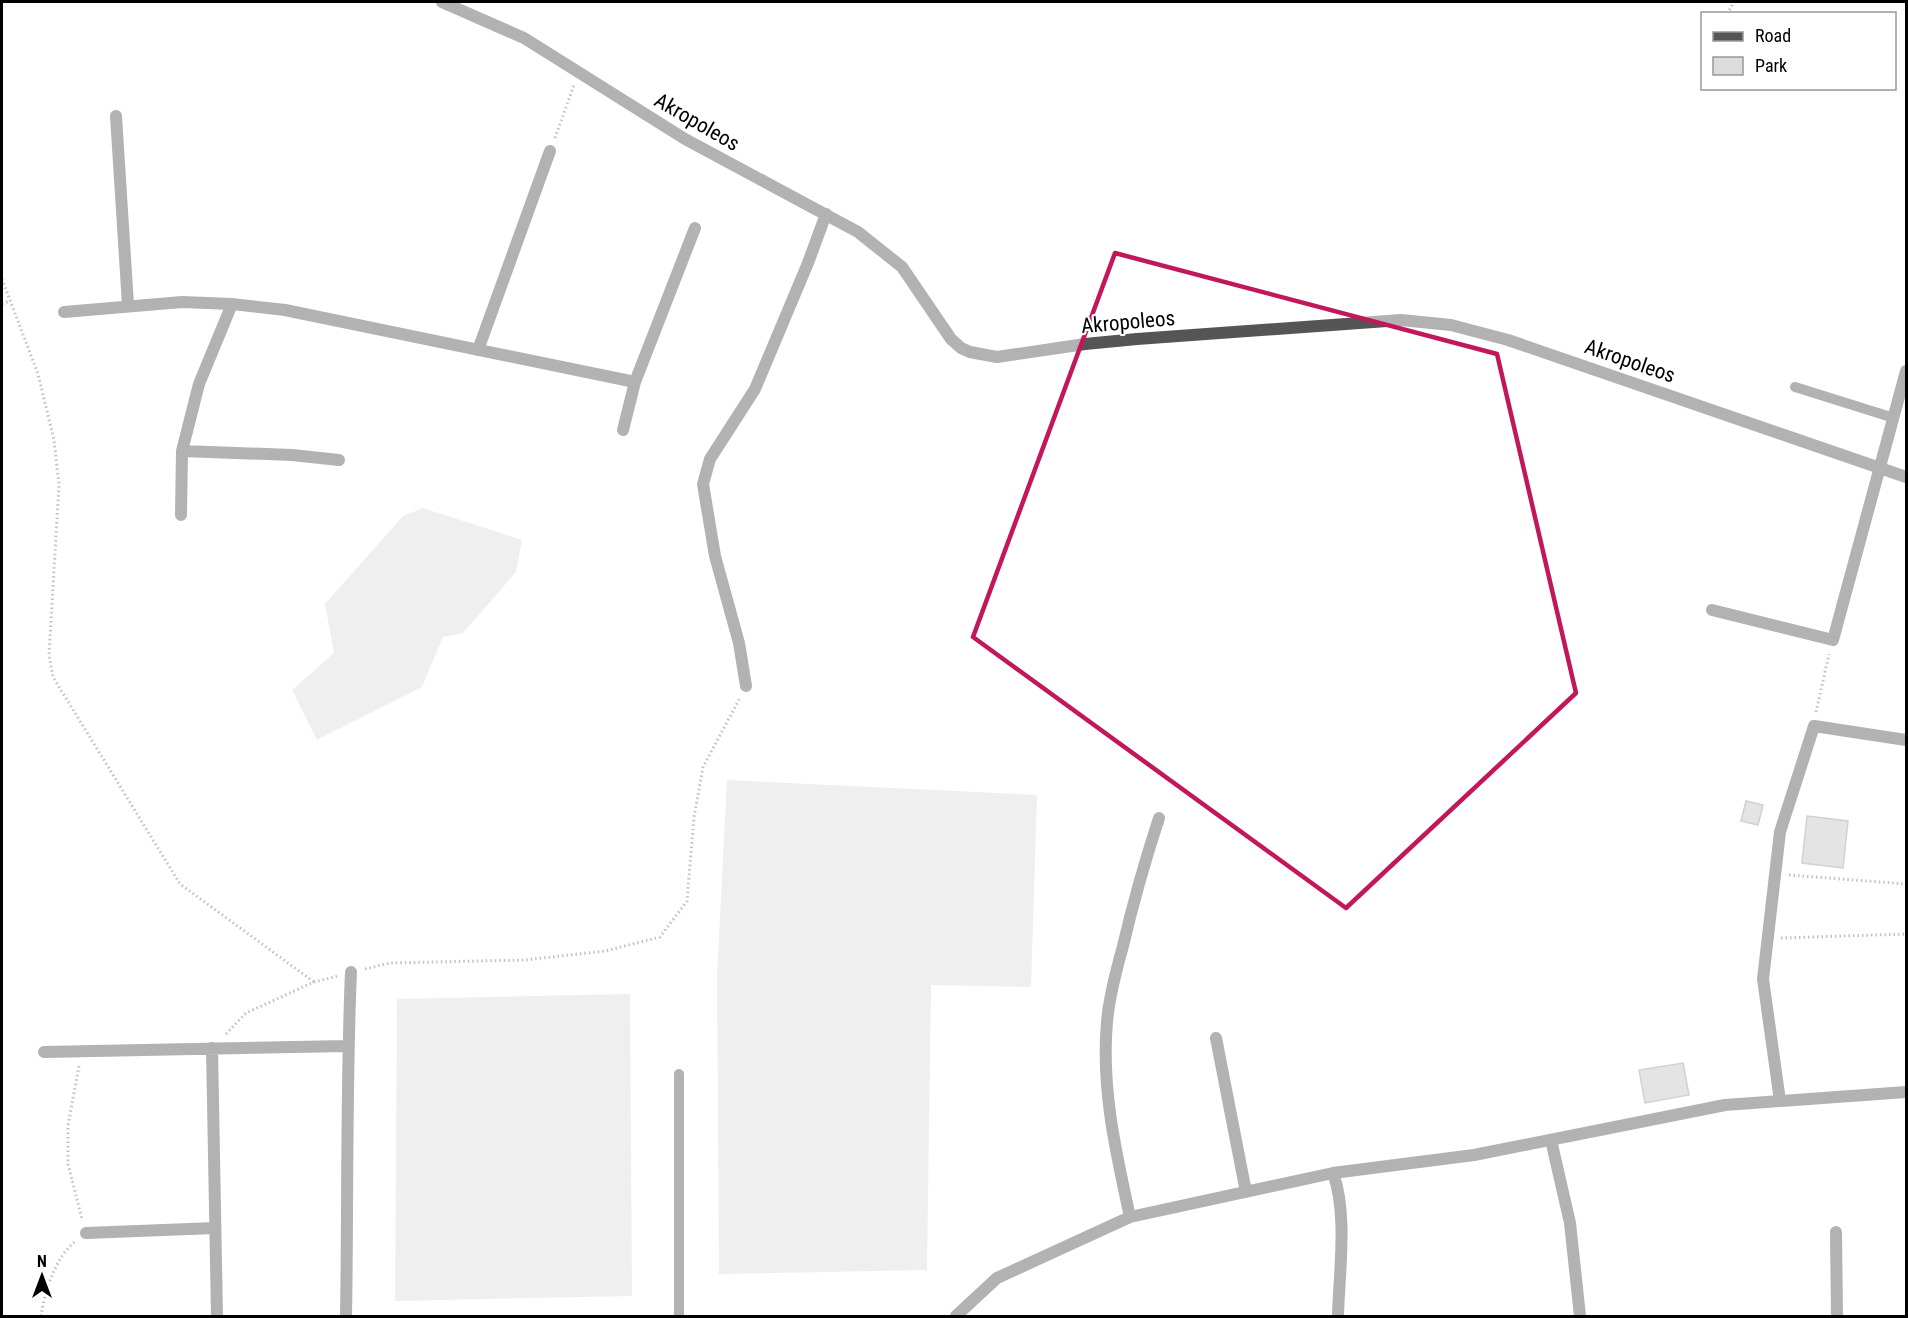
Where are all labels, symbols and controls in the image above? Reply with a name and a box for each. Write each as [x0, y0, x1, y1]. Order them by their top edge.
legend [1701, 12, 1896, 90]
text: Road [1755, 25, 1791, 46]
text: Park [1755, 55, 1787, 76]
street label: Akropoleos [650, 88, 744, 156]
street label: Akropoleos [1080, 306, 1176, 338]
street label: Akropoleos [1582, 334, 1678, 388]
north arrow [12, 1246, 72, 1306]
text: N [37, 1252, 47, 1271]

